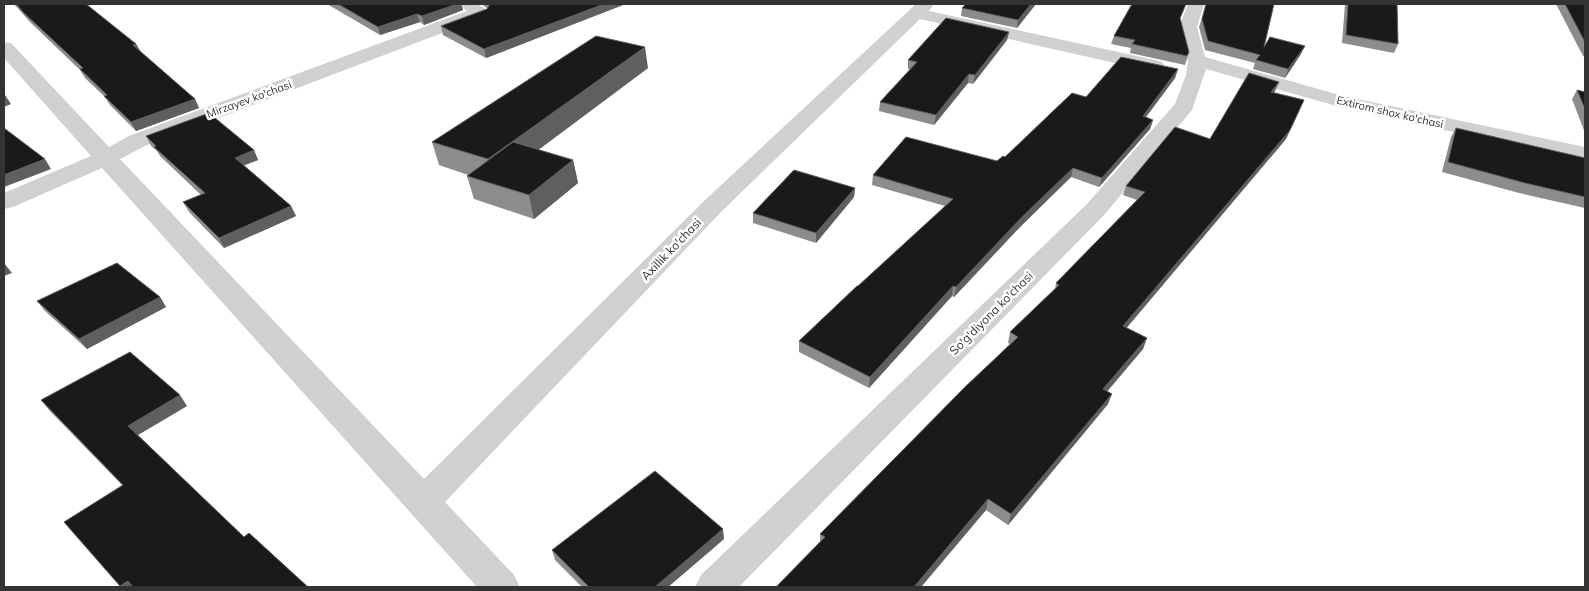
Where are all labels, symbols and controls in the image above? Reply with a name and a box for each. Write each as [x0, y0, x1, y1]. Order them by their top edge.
street label: Mirzayev ko'chasi [205, 77, 293, 121]
street label: Extirom shox ko'chasi [1335, 93, 1445, 131]
street label: Axillik ko'chasi [638, 215, 704, 283]
street label: So'g'diyona ko'chasi [946, 268, 1036, 358]

